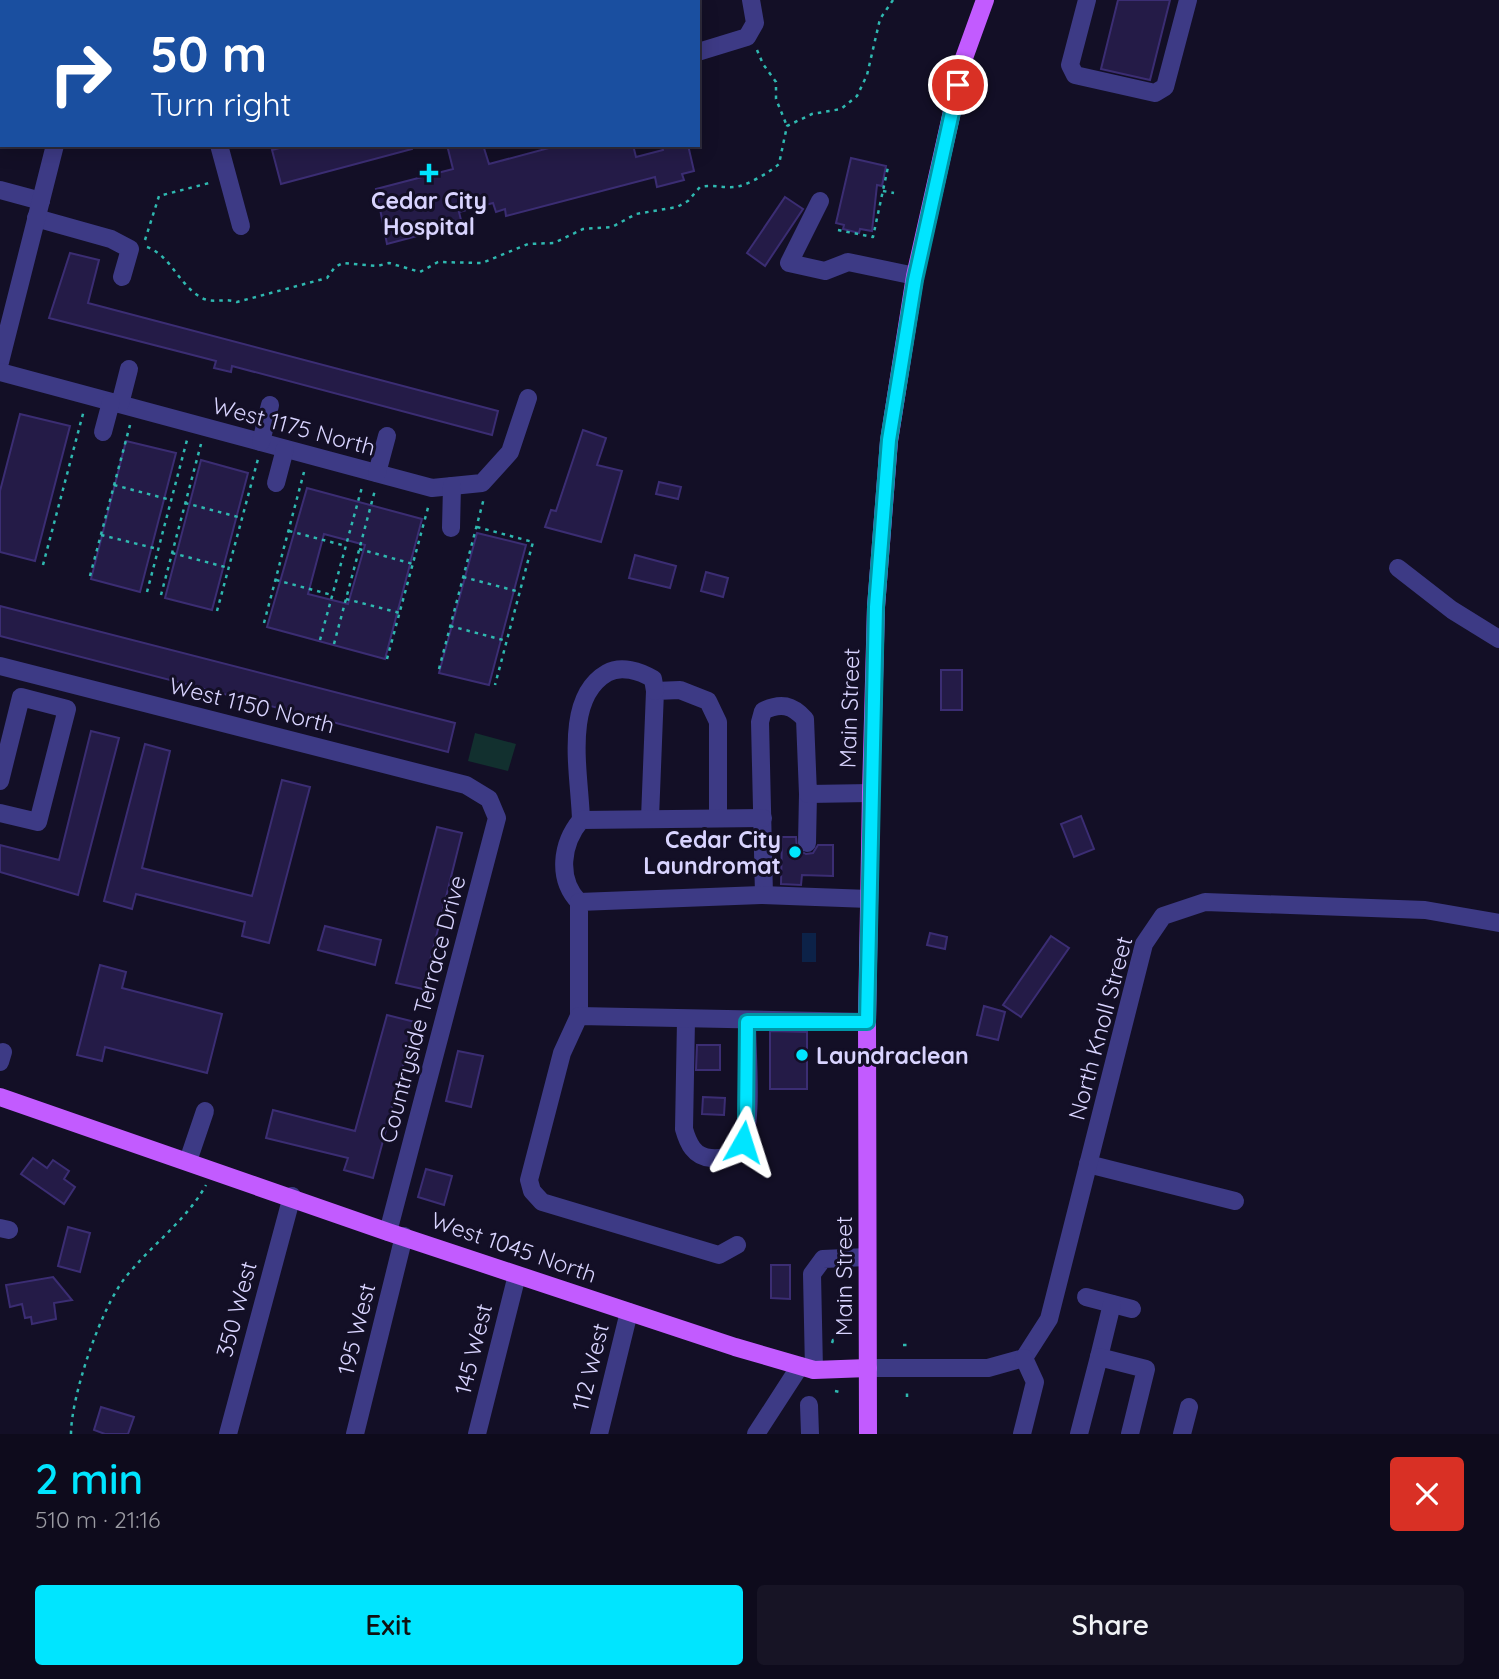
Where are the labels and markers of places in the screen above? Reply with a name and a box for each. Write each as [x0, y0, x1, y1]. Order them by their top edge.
pin [928, 55, 988, 115]
marker: Cedar City Hospital [419, 163, 439, 183]
place label: Cedar City Hospital [371, 186, 487, 241]
place label: Cedar City Laundromat [643, 825, 781, 880]
marker: Cedar City Laundromat [787, 844, 803, 860]
place label: Laundraclean [816, 1041, 969, 1070]
marker: Laundraclean [794, 1047, 810, 1063]

